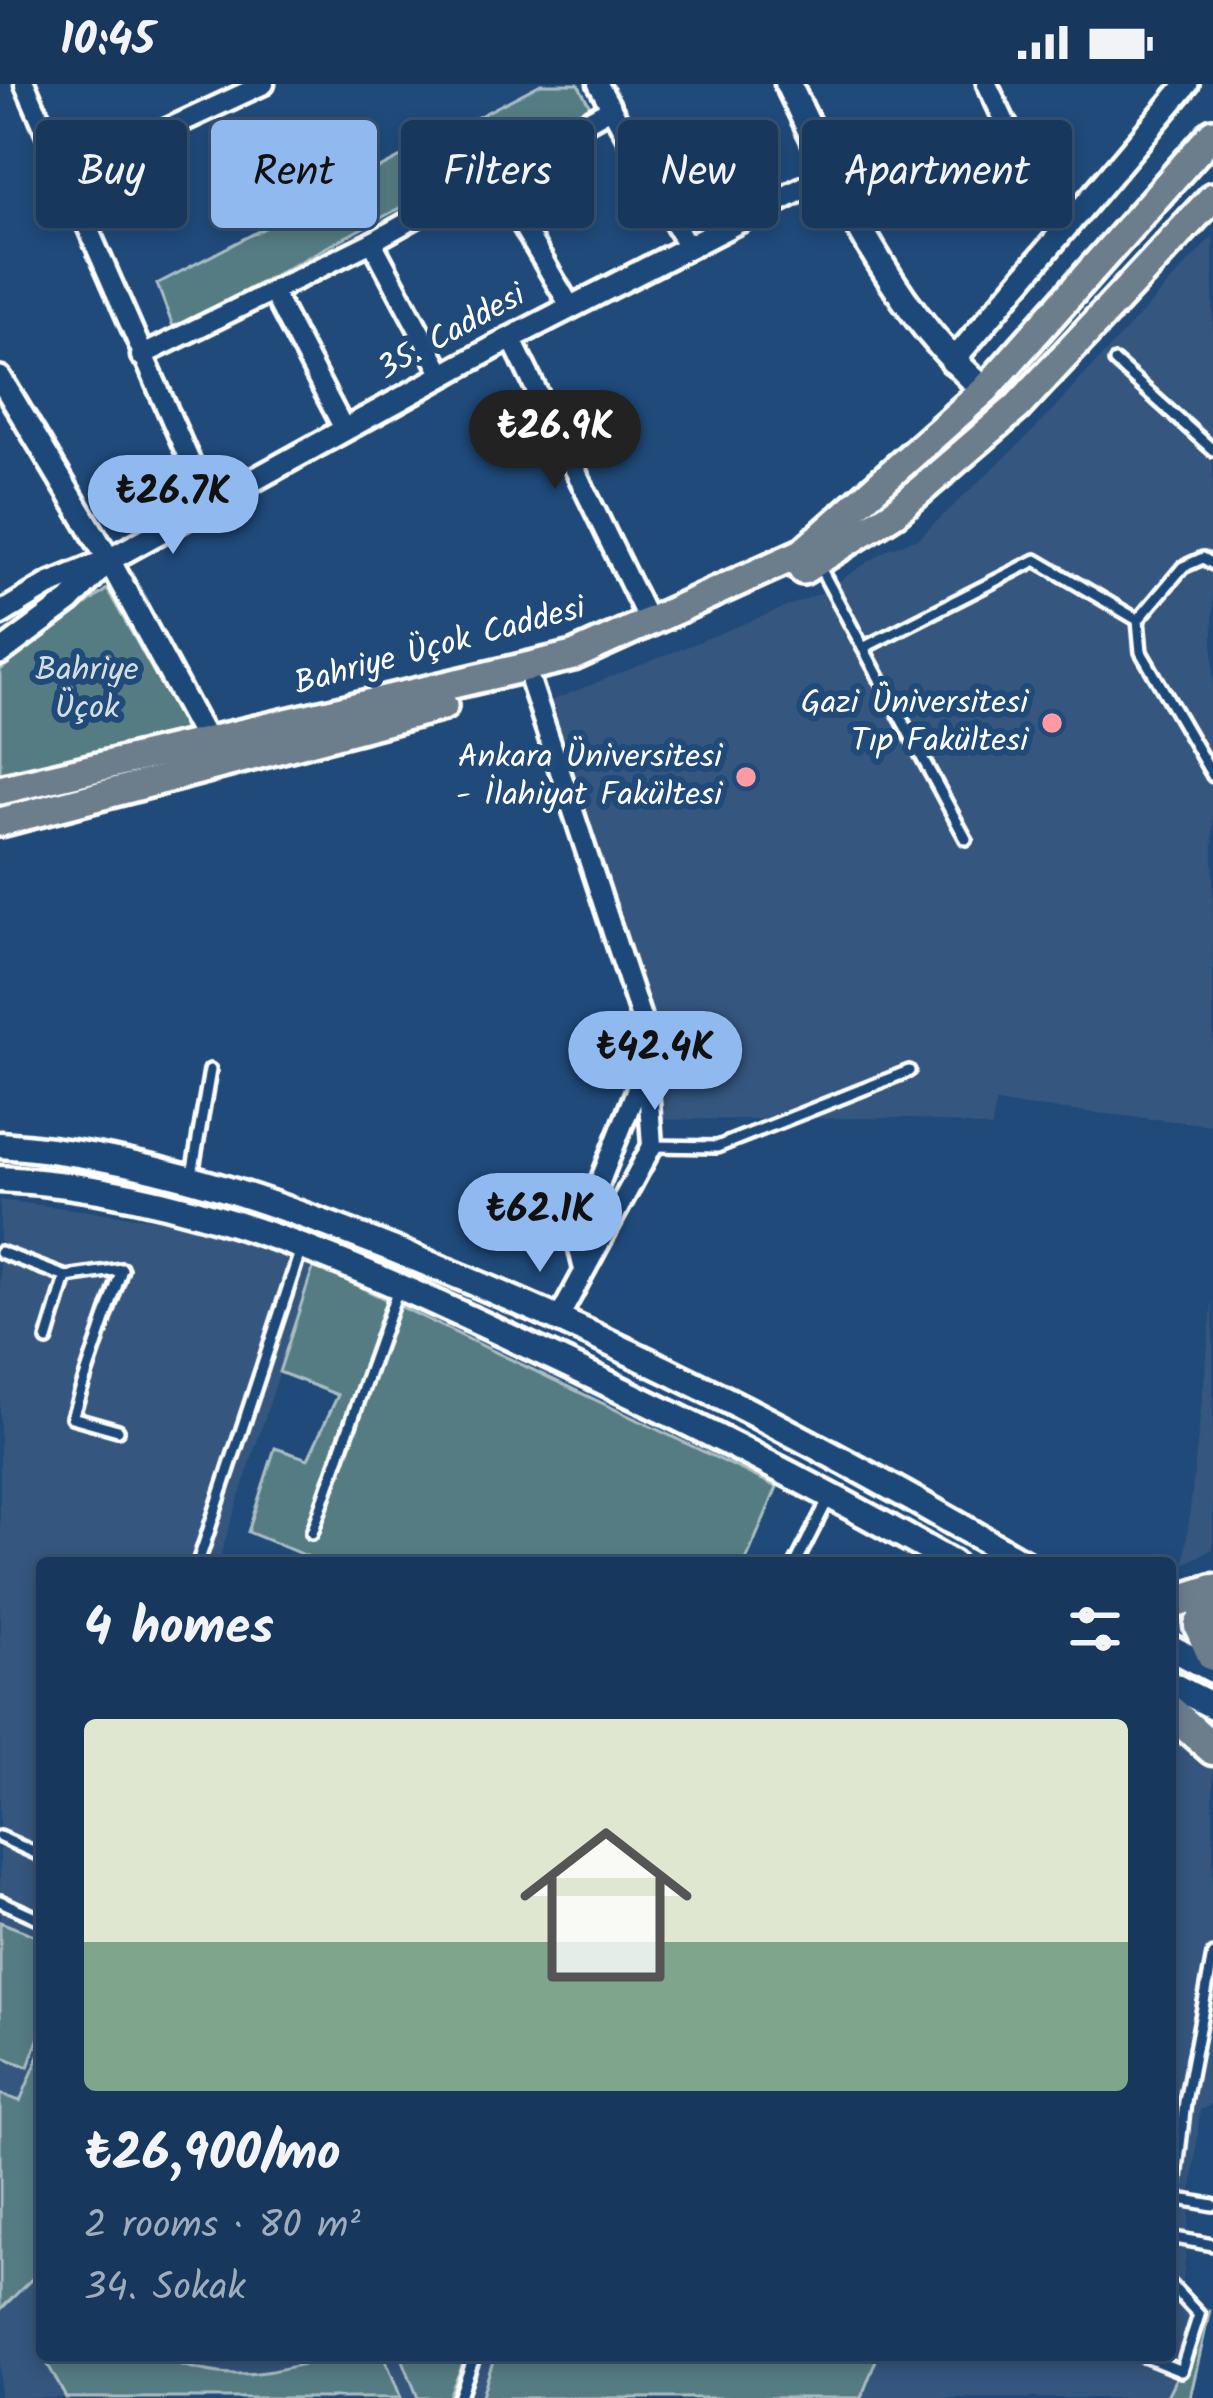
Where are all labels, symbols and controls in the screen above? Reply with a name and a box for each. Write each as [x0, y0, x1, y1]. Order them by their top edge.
text: 10:45 [60, 6, 155, 78]
chip: Buy [36, 120, 187, 228]
chip: Rent [211, 120, 377, 228]
chip: Filters [401, 120, 594, 228]
chip: New [618, 120, 778, 228]
chip: Apartment [802, 120, 1072, 228]
street label: 35. Caddesi [368, 270, 537, 396]
pin: ₺26.9K [457, 390, 653, 492]
text: ₺26.9K [496, 398, 614, 460]
pin: ₺26.7K [75, 455, 271, 557]
text: ₺26.7K [115, 463, 231, 525]
street label: Bahriye Üçok Caddesi [289, 582, 593, 711]
park label: Bahriye Üçok [35, 645, 139, 736]
place label: Gazi Üniversitesi Tıp Fakültesi [801, 678, 1029, 769]
marker: Gazi Üniversitesi Tıp Fakültesi [1039, 710, 1065, 736]
place label: Ankara Üniversitesi - İlahiyat Fakültesi [456, 732, 723, 823]
marker: Ankara Üniversitesi - İlahiyat Fakültesi [733, 764, 759, 790]
pin: ₺42.4K [557, 1011, 753, 1113]
text: ₺42.4K [595, 1019, 715, 1081]
pin: ₺62.1K [442, 1173, 638, 1275]
text: ₺62.1K [485, 1181, 595, 1243]
text: 4 homes [84, 1589, 274, 1670]
icon: filters [1062, 1596, 1128, 1662]
icon: home [498, 1797, 714, 2013]
text: ₺26,900/mo [84, 2115, 340, 2196]
text: 2 rooms · 80 m² [84, 2196, 360, 2258]
text: 34. Sokak [84, 2258, 246, 2320]

